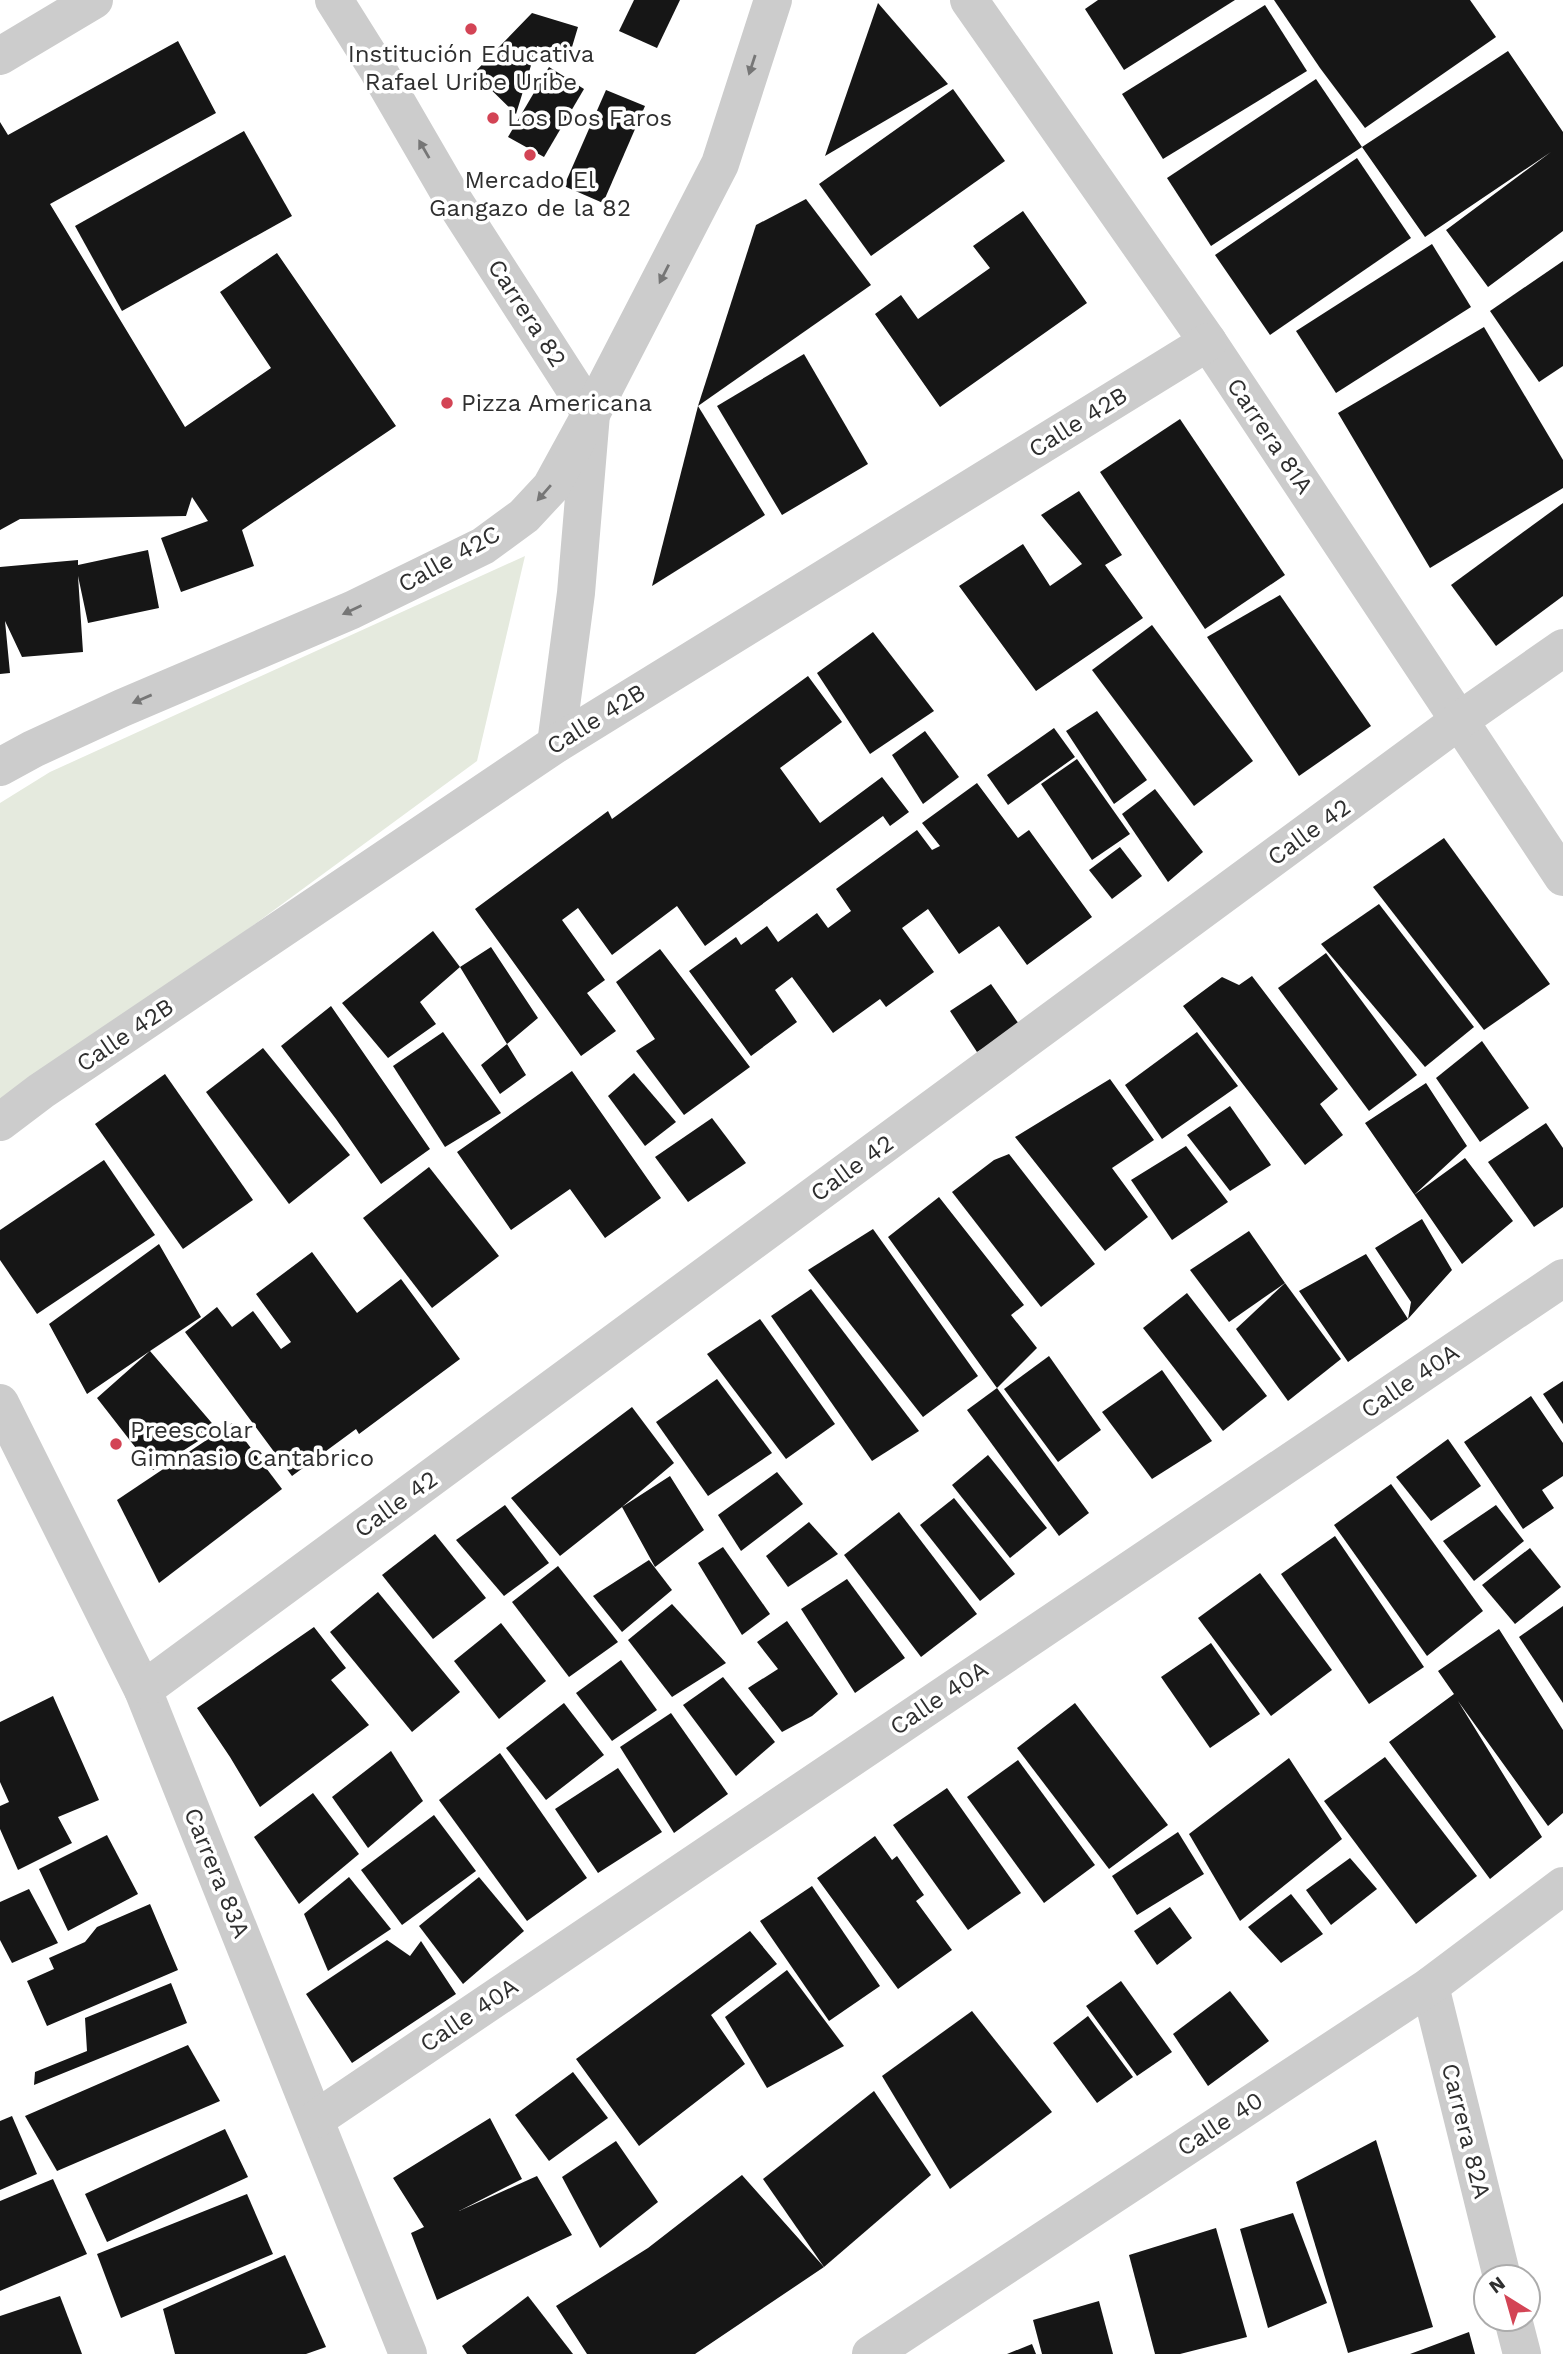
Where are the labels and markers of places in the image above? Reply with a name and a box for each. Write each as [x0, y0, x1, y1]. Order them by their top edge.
marker: Institución Educativa Rafael Uribe Uribe [463, 21, 479, 37]
place label: Institución Educativa Rafael Uribe Uribe [348, 40, 594, 96]
place label: Los Dos Faros [507, 104, 672, 132]
marker: Los Dos Faros [485, 110, 501, 126]
marker: Mercado El Gangazo de la 82 [522, 147, 538, 163]
place label: Mercado El Gangazo de la 82 [429, 166, 631, 222]
place label: Pizza Americana [461, 389, 652, 417]
marker: Pizza Americana [439, 395, 455, 411]
place label: Preescolar Gimnasio Cantabrico [130, 1416, 374, 1472]
marker: Preescolar Gimnasio Cantabrico [108, 1436, 124, 1452]

